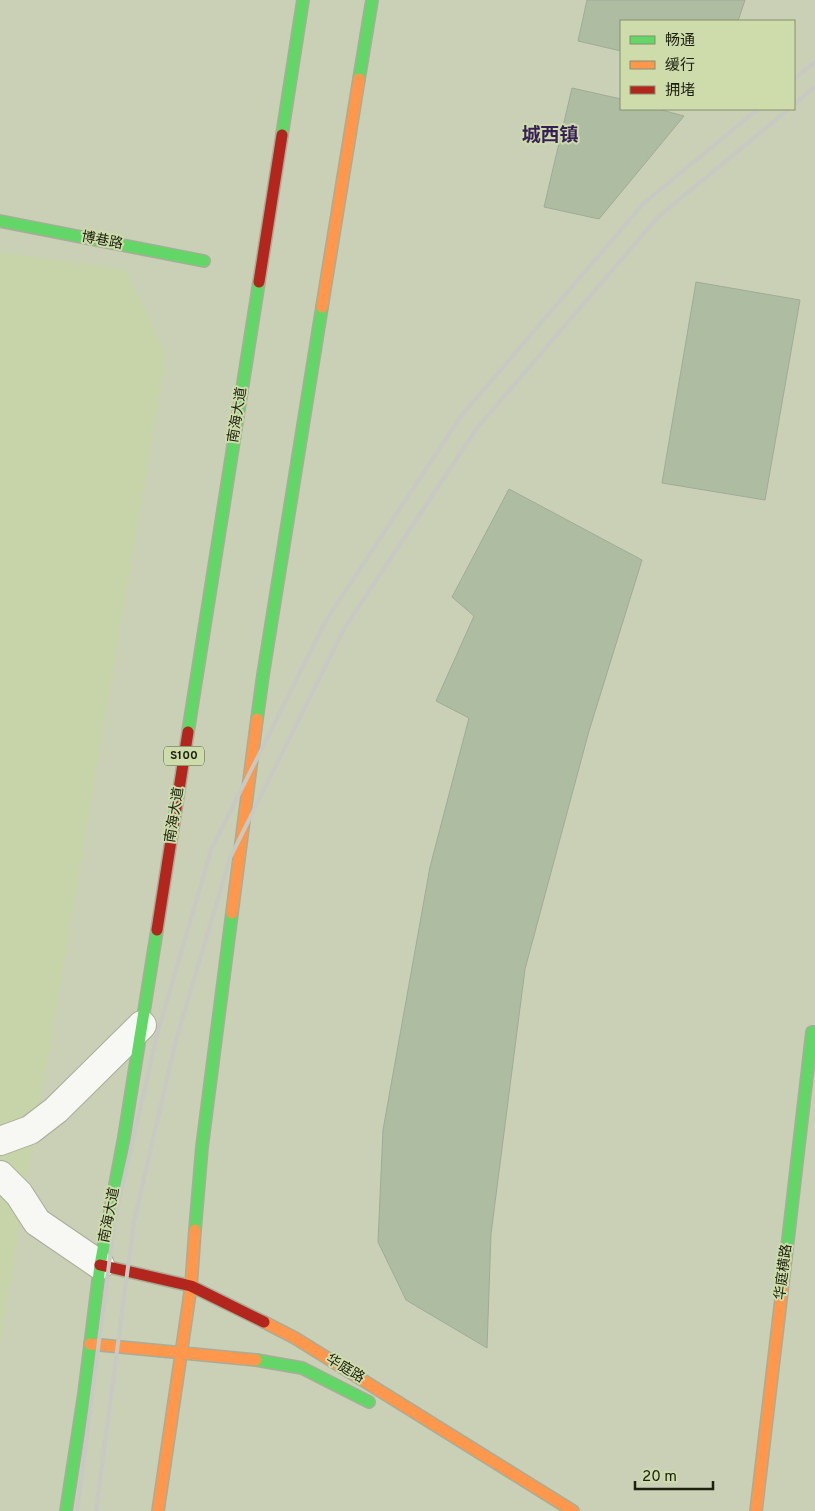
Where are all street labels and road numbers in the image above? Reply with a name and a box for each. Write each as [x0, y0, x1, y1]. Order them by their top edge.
street label: 博巷路 [80, 228, 124, 253]
street label: 南海大道 [225, 386, 251, 444]
road number: S100 [164, 746, 204, 766]
street label: 南海大道 [162, 786, 188, 844]
street label: 南海大道 [96, 1186, 124, 1244]
street label: 华庭横路 [771, 1243, 796, 1301]
street label: 华庭路 [323, 1350, 368, 1387]

